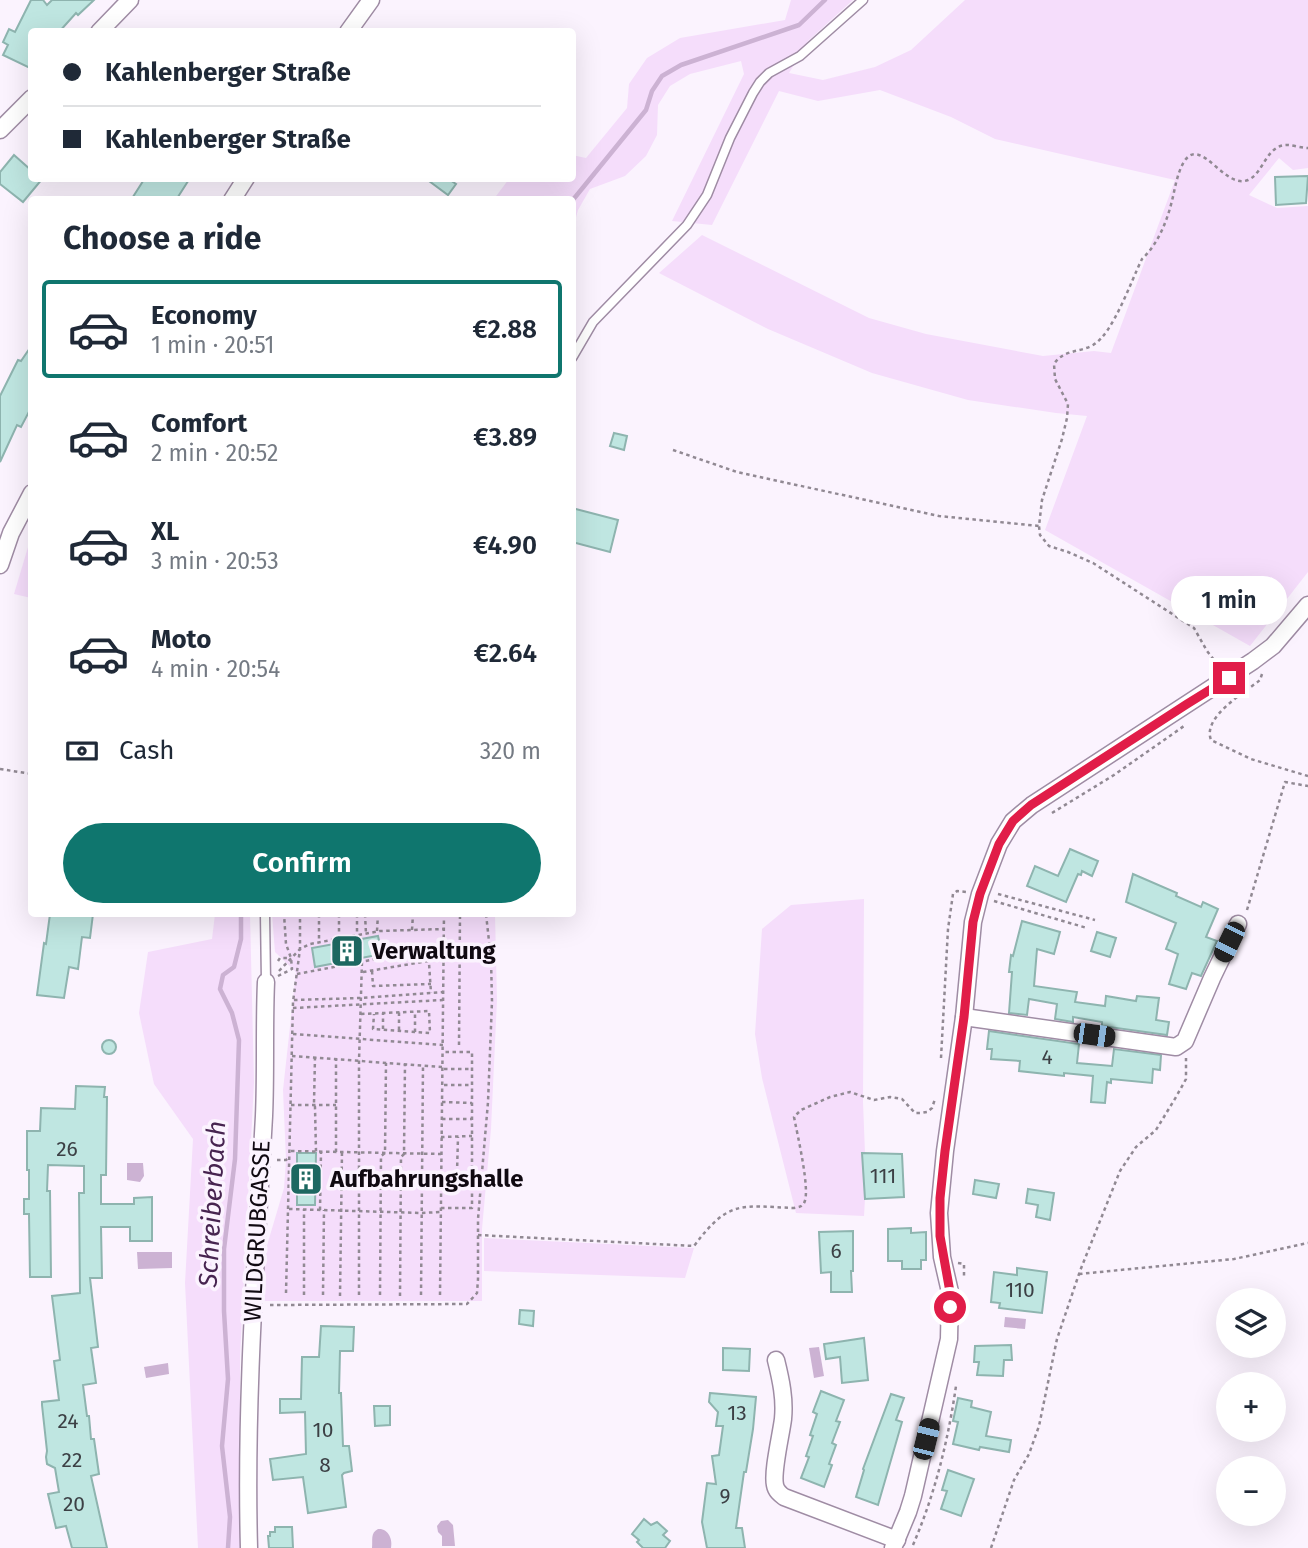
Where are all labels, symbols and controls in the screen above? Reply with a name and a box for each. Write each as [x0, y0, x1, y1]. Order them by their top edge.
text: Kahlenberger Straße [105, 57, 351, 88]
text: Kahlenberger Straße [105, 124, 351, 155]
text: Choose a ride [63, 219, 261, 257]
icon: car [67, 298, 130, 361]
text: Economy [151, 300, 257, 331]
text: €2.88 [473, 314, 537, 345]
text: 1 min · 20:51 [151, 331, 275, 359]
icon: car [67, 406, 130, 469]
text: Comfort [151, 408, 247, 439]
text: €3.89 [473, 422, 537, 453]
text: 2 min · 20:52 [151, 439, 278, 467]
icon: car [67, 514, 130, 577]
text: XL [151, 516, 179, 547]
text: €4.90 [473, 530, 537, 561]
text: 3 min · 20:53 [151, 547, 279, 575]
callout: 1 min [1171, 576, 1287, 626]
text: 1 min [1201, 586, 1257, 614]
icon: car [67, 622, 130, 685]
text: Moto [151, 624, 211, 655]
text: €2.64 [474, 638, 537, 669]
text: 4 min · 20:54 [151, 655, 280, 683]
route end [1213, 662, 1245, 694]
icon: cash [63, 732, 101, 770]
text: Cash [119, 735, 175, 766]
text: 320 m [480, 737, 541, 765]
button: Confirm [63, 823, 541, 903]
car [1211, 919, 1248, 965]
building icon: Verwaltung [328, 932, 366, 970]
place label: Verwaltung [371, 937, 496, 965]
car [1072, 1022, 1117, 1048]
house number: 4 [1041, 1044, 1053, 1070]
water label: Schreiberbach [193, 1120, 232, 1289]
house number: 26 [56, 1136, 78, 1162]
street label: WILDGRUBGASSE [238, 1139, 276, 1323]
building icon: Aufbahrungshalle [287, 1160, 325, 1198]
house number: 111 [870, 1163, 896, 1189]
place label: Aufbahrungshalle [329, 1165, 523, 1193]
house number: 6 [830, 1238, 842, 1264]
house number: 110 [1005, 1277, 1035, 1303]
map controls [1216, 1288, 1286, 1526]
button: layers [1216, 1288, 1286, 1358]
route start [934, 1291, 966, 1323]
button: + [1216, 1372, 1286, 1442]
house number: 13 [727, 1400, 747, 1426]
house number: 24 [58, 1408, 79, 1434]
car [911, 1416, 942, 1462]
house number: 10 [313, 1417, 333, 1443]
house number: 22 [62, 1447, 82, 1473]
house number: 8 [319, 1452, 331, 1478]
button: − [1216, 1456, 1286, 1526]
house number: 9 [719, 1483, 731, 1509]
house number: 20 [63, 1491, 85, 1517]

